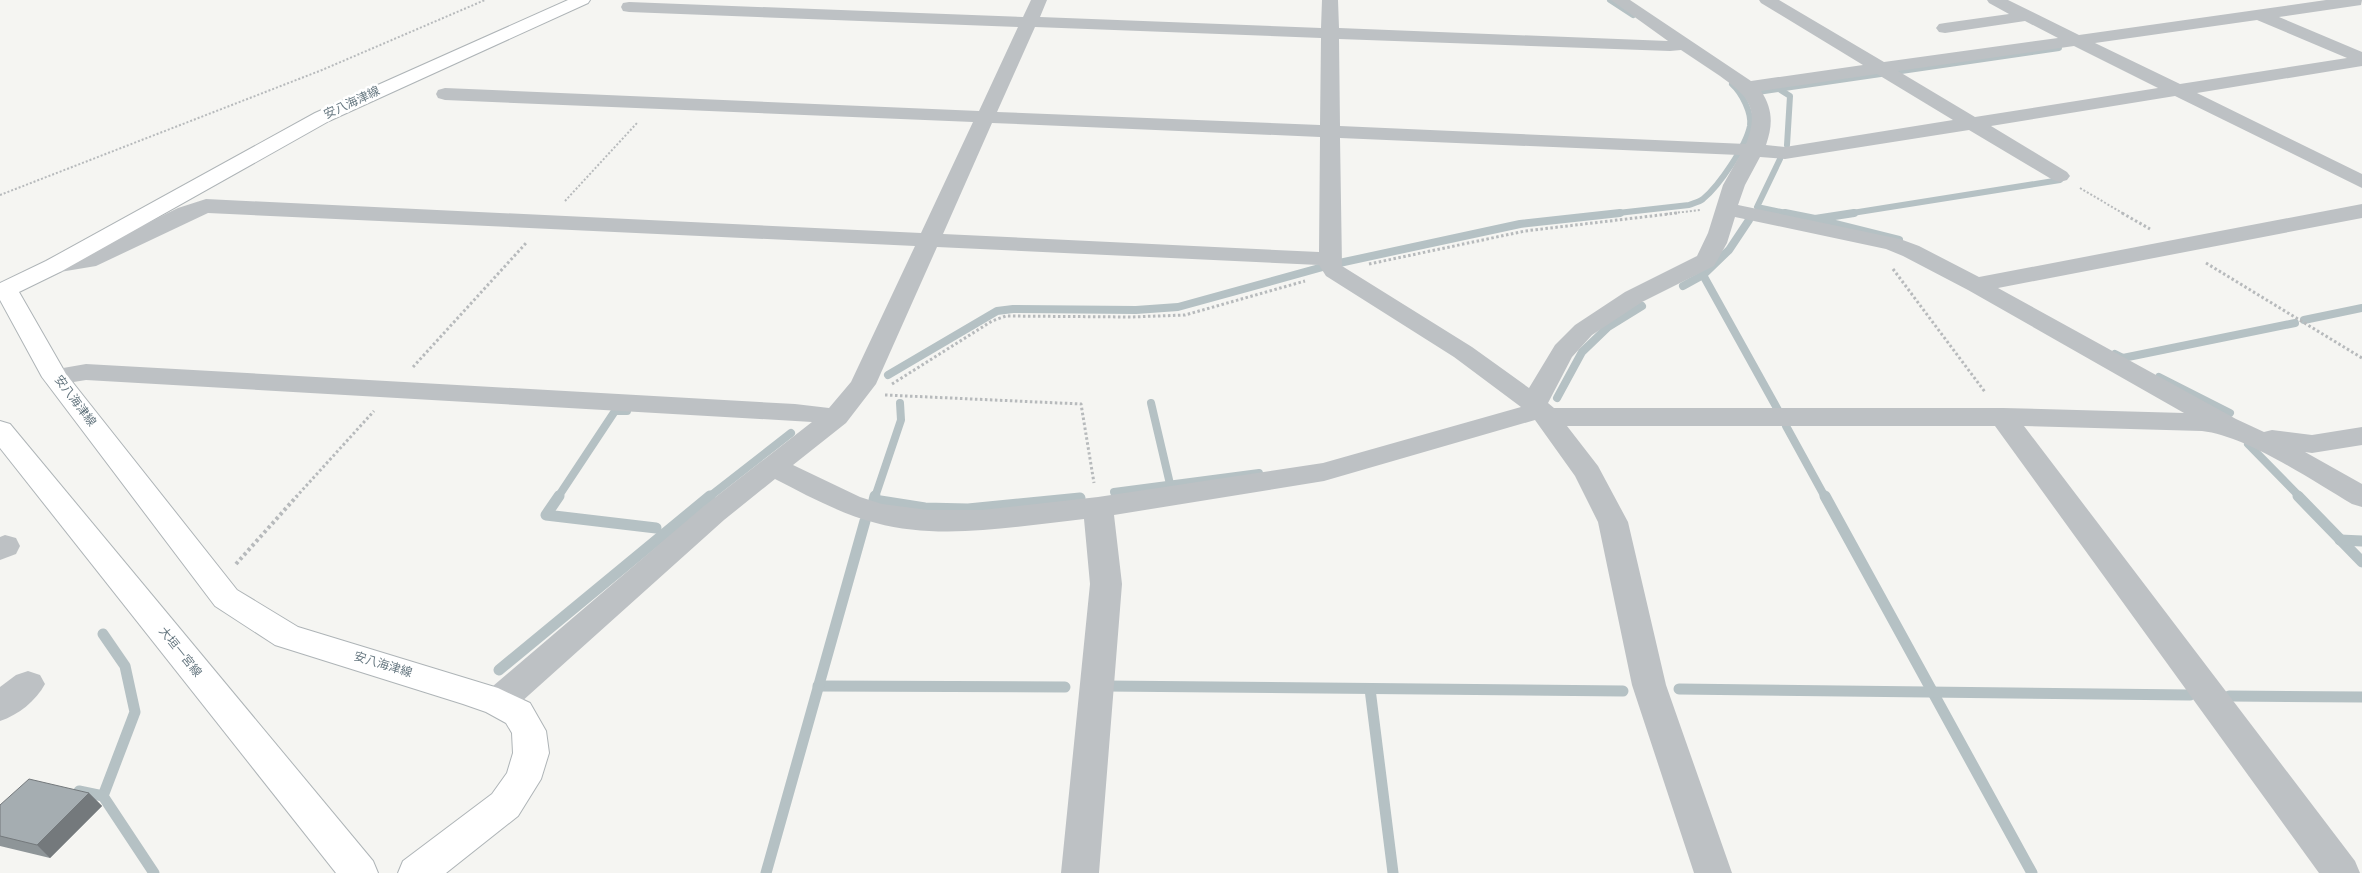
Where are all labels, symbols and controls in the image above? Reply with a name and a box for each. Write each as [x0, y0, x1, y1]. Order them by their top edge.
street label: 安八海津線 [322, 84, 382, 122]
street label: 安八海津線 [51, 373, 99, 429]
street label: 大垣一宮線 [155, 624, 205, 680]
street label: 安八海津線 [352, 649, 414, 681]

